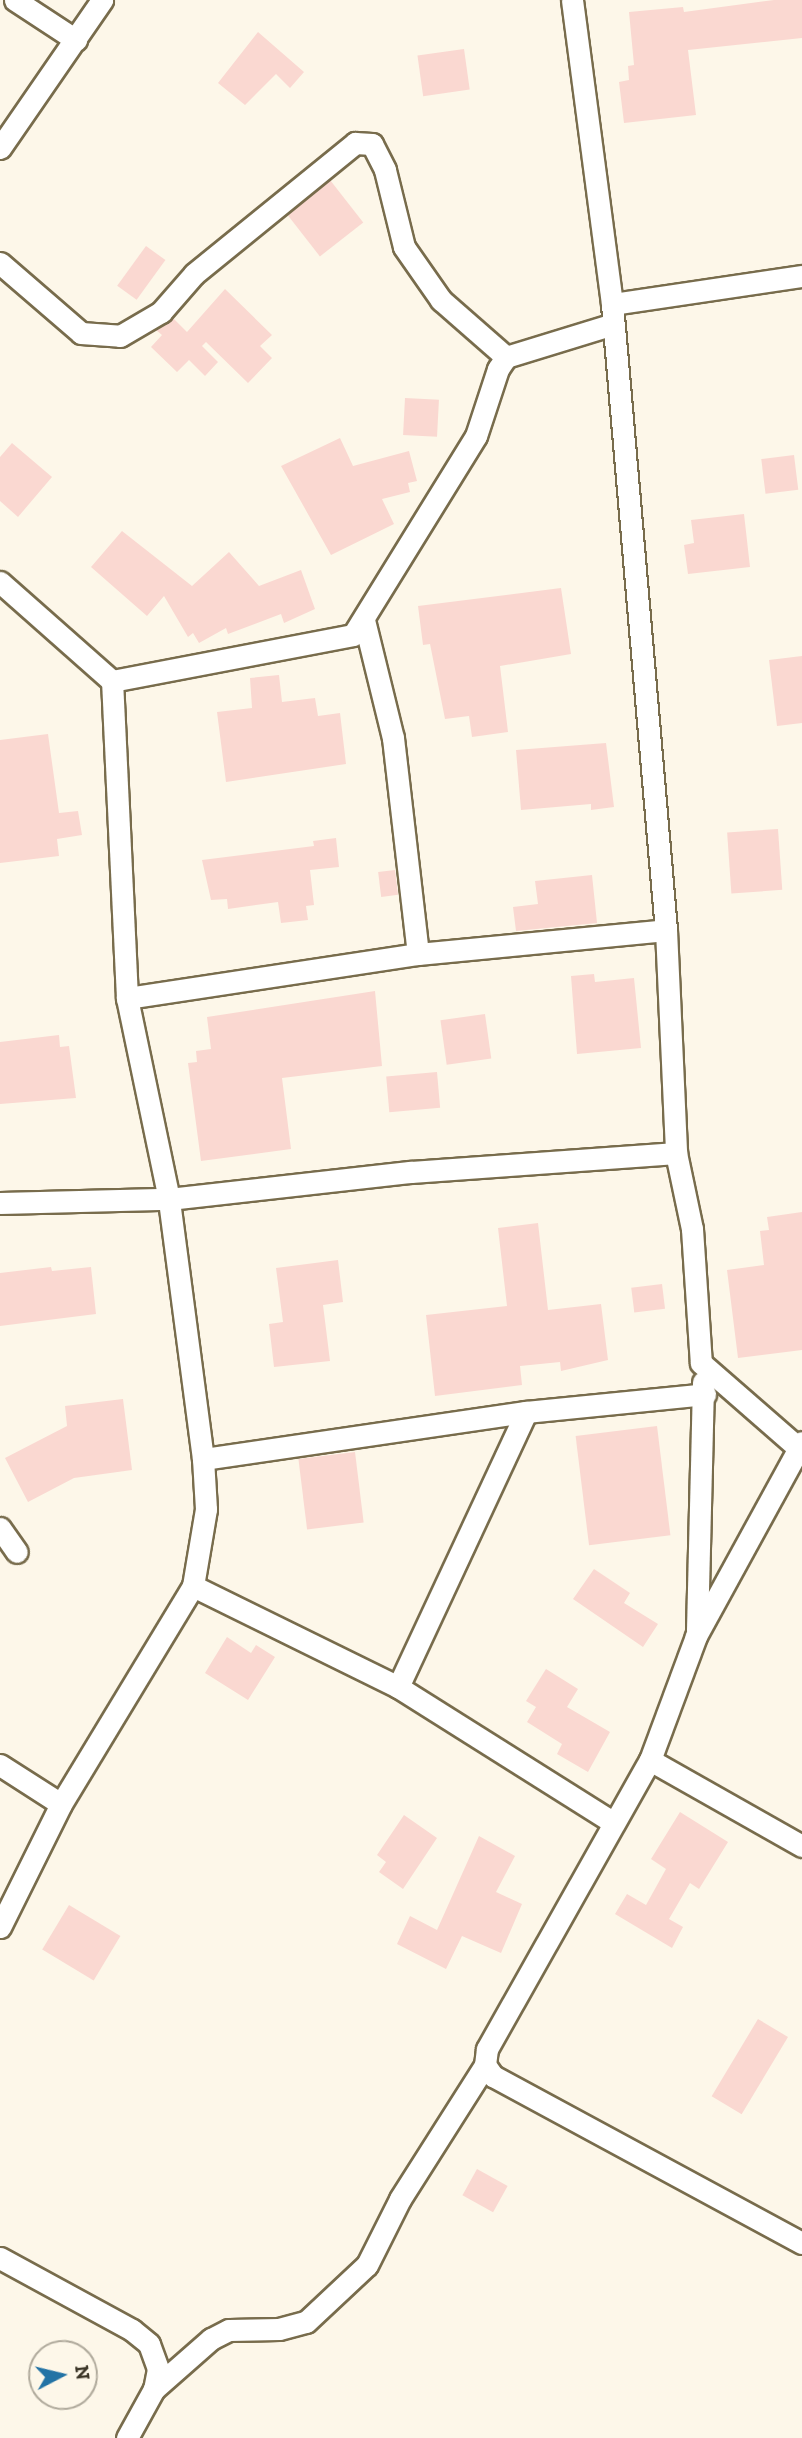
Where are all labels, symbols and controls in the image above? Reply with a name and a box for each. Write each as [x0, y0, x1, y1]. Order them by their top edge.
north arrow [28, 2340, 98, 2410]
text: N [70, 2364, 95, 2381]

